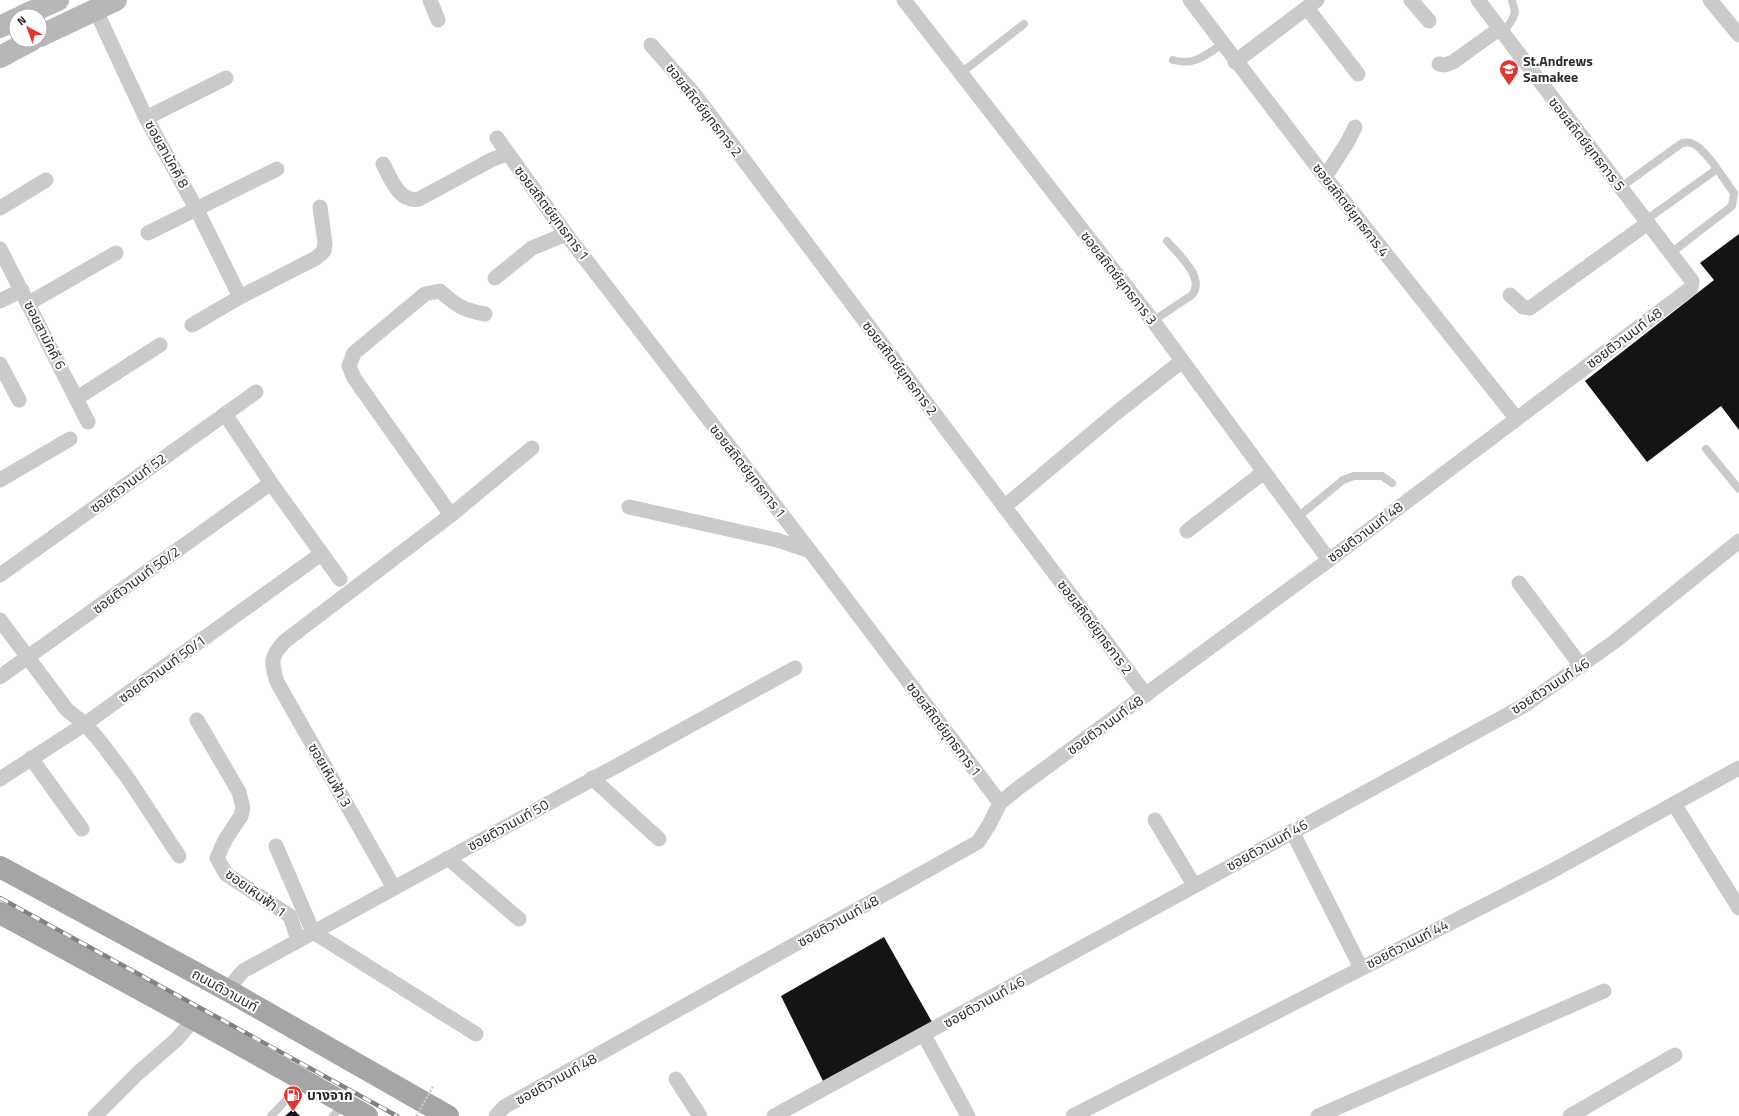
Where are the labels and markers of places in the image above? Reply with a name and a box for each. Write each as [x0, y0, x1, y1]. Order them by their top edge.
place label: St.Andrews Samakee [1523, 50, 1593, 87]
school or university icon: St.Andrews Samakee [1498, 58, 1520, 86]
fuel station icon: บางจาก [282, 1084, 304, 1112]
place label: บางจาก [307, 1084, 353, 1105]

